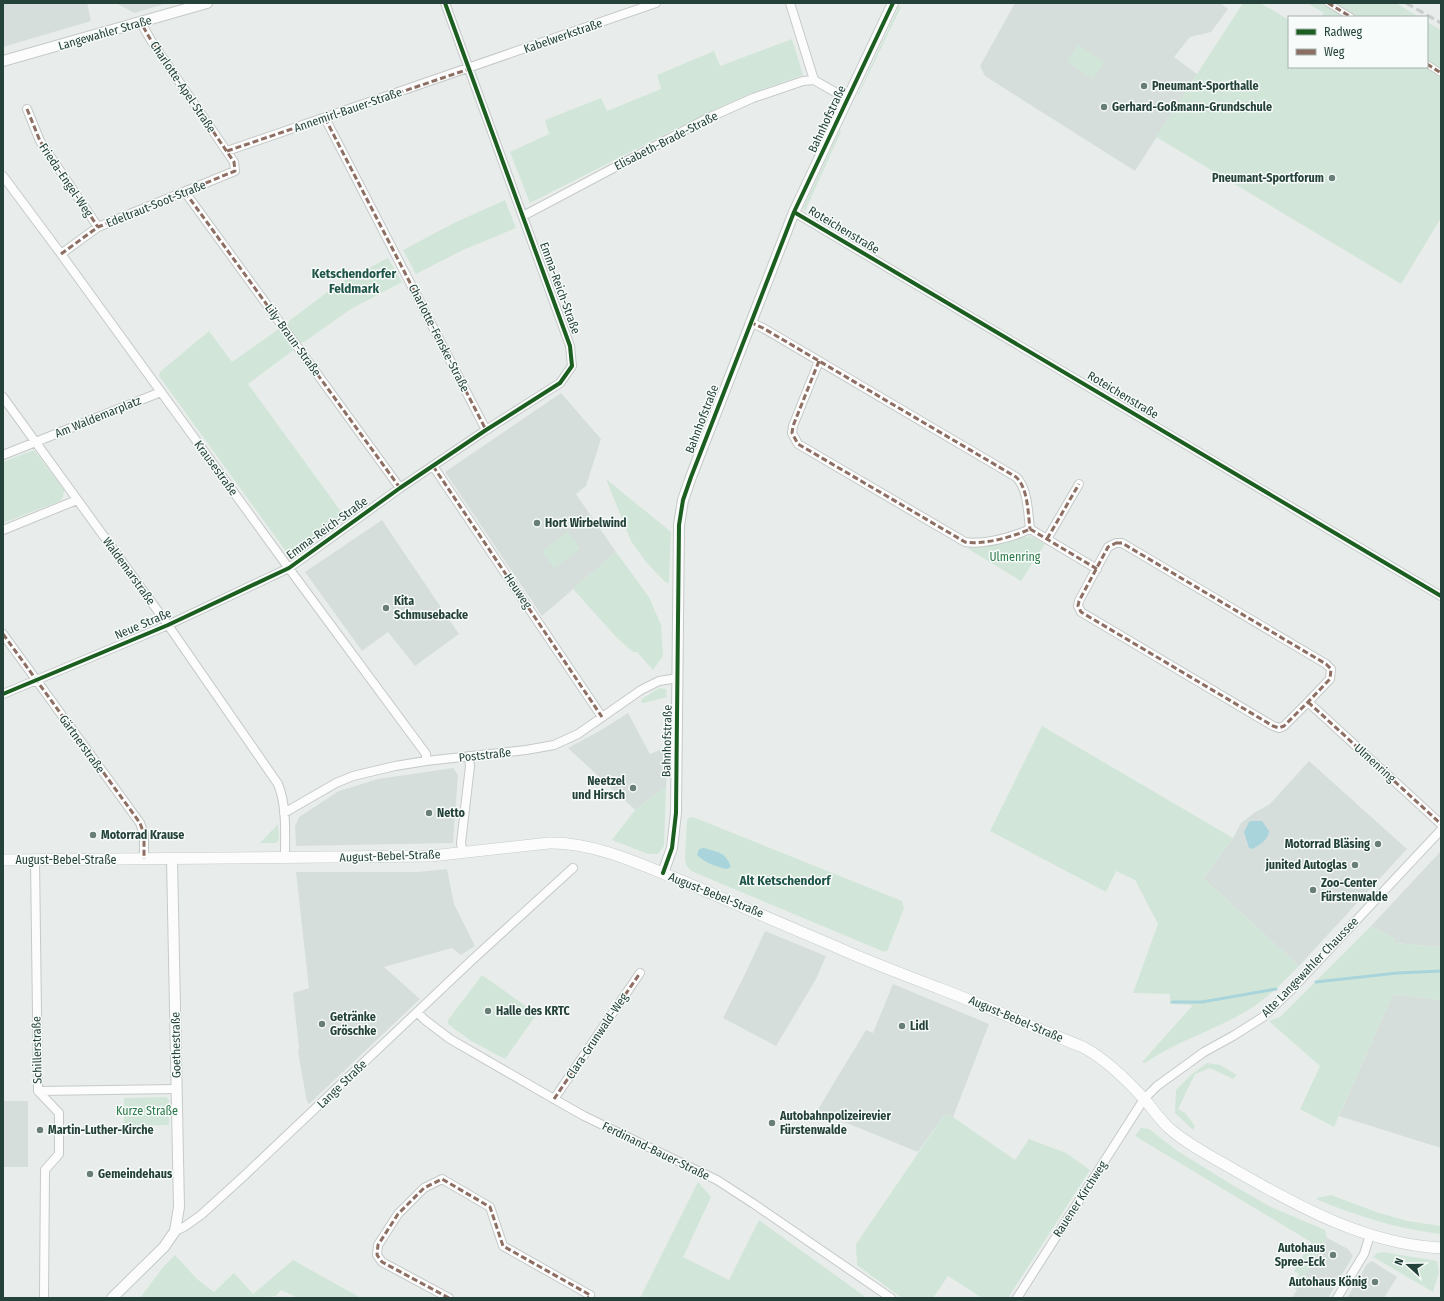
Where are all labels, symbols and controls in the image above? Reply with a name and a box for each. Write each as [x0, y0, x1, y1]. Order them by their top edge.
street label: Langewahler Straße [57, 13, 153, 53]
street label: Kabelwerkstraße [522, 16, 604, 56]
legend [1288, 16, 1428, 68]
text: Radweg [1324, 25, 1363, 39]
street label: Charlotte-Apel-Straße [147, 39, 219, 135]
text: Weg [1324, 45, 1345, 59]
place label: Pneumant-Sporthalle [1152, 79, 1259, 93]
marker: Pneumant-Sporthalle [1139, 81, 1149, 91]
street label: Bahnhofstraße [805, 83, 849, 155]
street label: Annemirl-Bauer-Straße [292, 85, 404, 135]
place label: Gerhard-Goßmann-Grundschule [1112, 100, 1272, 114]
marker: Gerhard-Goßmann-Grundschule [1099, 102, 1109, 112]
street label: Elisabeth-Brade-Straße [612, 109, 720, 173]
street label: Frieda-Engel-Weg [36, 141, 96, 220]
place label: Pneumant-Sportforum [1212, 171, 1324, 185]
marker: Pneumant-Sportforum [1327, 173, 1337, 183]
street label: Edeltraut-Soot-Straße [104, 178, 208, 230]
street label: Roteichenstraße [806, 203, 882, 257]
street label: Emma-Reich-Straße [537, 240, 583, 336]
district label: Ketschendorfer Feldmark [312, 266, 396, 296]
street label: Charlotte-Fenske-Straße [406, 282, 472, 394]
street label: Lily-Braun-Straße [262, 301, 324, 379]
street label: Roteichenstraße [1085, 368, 1161, 422]
street label: Bahnhofstraße [682, 383, 722, 455]
street label: Am Waldemarplatz [53, 393, 143, 441]
street label: Krausestraße [191, 438, 241, 498]
street label: Emma-Reich-Straße [284, 494, 370, 562]
place label: Hort Wirbelwind [545, 516, 627, 530]
marker: Hort Wirbelwind [532, 518, 542, 528]
street label: Waldemarstraße [100, 534, 158, 608]
park label: Ulmenring [990, 550, 1041, 564]
street label: Heuweg [501, 571, 535, 611]
place label: Kita Schmusebacke [394, 594, 468, 622]
marker: Kita Schmusebacke [381, 603, 391, 613]
street label: Neue Straße [113, 606, 173, 642]
street label: Bahnhofstraße [659, 705, 675, 777]
street label: Gärtnerstraße [56, 712, 108, 776]
street label: Ulmenring [1351, 741, 1399, 785]
street label: Poststraße [458, 745, 512, 765]
place label: Neetzel und Hirsch [572, 774, 626, 802]
marker: Neetzel und Hirsch [628, 783, 638, 793]
place label: Netto [437, 806, 466, 820]
marker: Netto [424, 808, 434, 818]
place label: Motorrad Krause [101, 828, 184, 842]
marker: Motorrad Krause [88, 830, 98, 840]
place label: Motorrad Bläsing [1285, 837, 1370, 851]
marker: Motorrad Bläsing [1373, 839, 1383, 849]
street label: August-Bebel-Straße [339, 847, 441, 865]
street label: August-Bebel-Straße [15, 853, 117, 867]
place label: junited Autoglas [1265, 858, 1348, 872]
marker: junited Autoglas [1350, 860, 1360, 870]
street label: August-Bebel-Straße [667, 870, 766, 920]
district label: Alt Ketschendorf [738, 873, 832, 888]
place label: Zoo-Center Fürstenwalde [1321, 876, 1388, 904]
marker: Zoo-Center Fürstenwalde [1308, 885, 1318, 895]
street label: Alte Langewahler Chaussee [1259, 914, 1361, 1020]
street label: Clara-Grunwald-Weg [563, 990, 631, 1082]
street label: August-Bebel-Straße [967, 993, 1065, 1045]
place label: Halle des KRTC [496, 1004, 570, 1018]
marker: Halle des KRTC [483, 1006, 493, 1016]
place label: Getränke Gröschke [330, 1010, 376, 1038]
street label: Goethestraße [168, 1012, 184, 1078]
street label: Schillerstraße [29, 1016, 45, 1084]
marker: Getränke Gröschke [317, 1019, 327, 1029]
place label: Lidl [910, 1019, 929, 1033]
marker: Lidl [897, 1021, 907, 1031]
street label: Lange Straße [314, 1057, 370, 1111]
park label: Kurze Straße [116, 1104, 178, 1118]
place label: Autobahnpolizeirevier Fürstenwalde [779, 1109, 891, 1137]
marker: Autobahnpolizeirevier Fürstenwalde [767, 1118, 777, 1128]
street label: Ferdinand-Bauer-Straße [600, 1119, 712, 1183]
place label: Martin-Luther-Kirche [48, 1123, 154, 1137]
marker: Martin-Luther-Kirche [35, 1125, 45, 1135]
street label: Rauener Kirchweg [1050, 1158, 1110, 1240]
place label: Gemeindehaus [98, 1167, 173, 1181]
marker: Gemeindehaus [85, 1169, 95, 1179]
place label: Autohaus Spree-Eck [1275, 1241, 1326, 1269]
north arrow [1388, 1245, 1428, 1285]
marker: Autohaus Spree-Eck [1328, 1250, 1338, 1260]
text: N [1392, 1256, 1406, 1267]
place label: Autohaus König [1288, 1275, 1367, 1289]
marker: Autohaus König [1370, 1277, 1380, 1287]

